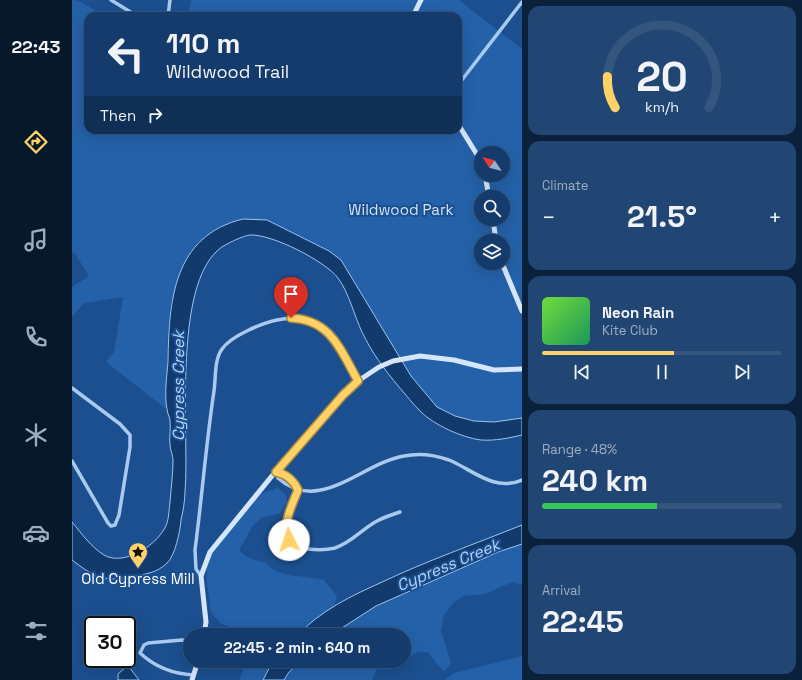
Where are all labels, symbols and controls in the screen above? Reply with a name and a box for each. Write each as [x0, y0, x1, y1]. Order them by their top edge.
text: 110 m [166, 25, 240, 61]
icon: left [100, 28, 152, 80]
text: 22:43 [11, 35, 61, 58]
text: 20 [636, 50, 688, 103]
text: Wildwood Trail [166, 60, 289, 83]
text: km/h [645, 98, 679, 116]
icon: right [144, 104, 166, 126]
text: Then [100, 106, 136, 125]
icon: directions [22, 128, 50, 156]
north arrow [474, 146, 510, 182]
map controls [474, 146, 510, 270]
text: Climate [542, 177, 588, 194]
button: search [474, 190, 510, 226]
text: 21.5° [627, 197, 697, 236]
park label: Wildwood Park [348, 200, 454, 219]
text: − [542, 203, 556, 231]
text: + [768, 203, 782, 231]
icon: music [22, 226, 50, 254]
button: layers [474, 234, 510, 270]
pin [274, 277, 308, 318]
icon: arrive [280, 283, 302, 305]
text: Neon Rain [602, 303, 674, 322]
text: Kite Club [602, 322, 658, 339]
icon: phone [22, 323, 50, 351]
water label: Cypress Creek [168, 329, 189, 441]
icon: previous [571, 361, 593, 383]
icon: pause [651, 361, 673, 383]
icon: next [731, 361, 753, 383]
icon: climate [22, 421, 50, 449]
text: Range · 48% [542, 441, 617, 458]
text: 240 km [542, 461, 648, 500]
icon: car [22, 519, 50, 547]
position arrow [268, 519, 310, 561]
water label: Cypress Creek [393, 533, 505, 596]
place icon: Old Cypress Mill [127, 541, 149, 569]
place label: Old Cypress Mill [81, 569, 195, 588]
text: Arrival [542, 582, 581, 599]
text: 22:45 [542, 602, 624, 641]
speed limit sign: 30 [84, 616, 136, 668]
icon: filters [22, 617, 50, 645]
text: 22:45 · 2 min · 640 m [224, 638, 370, 657]

